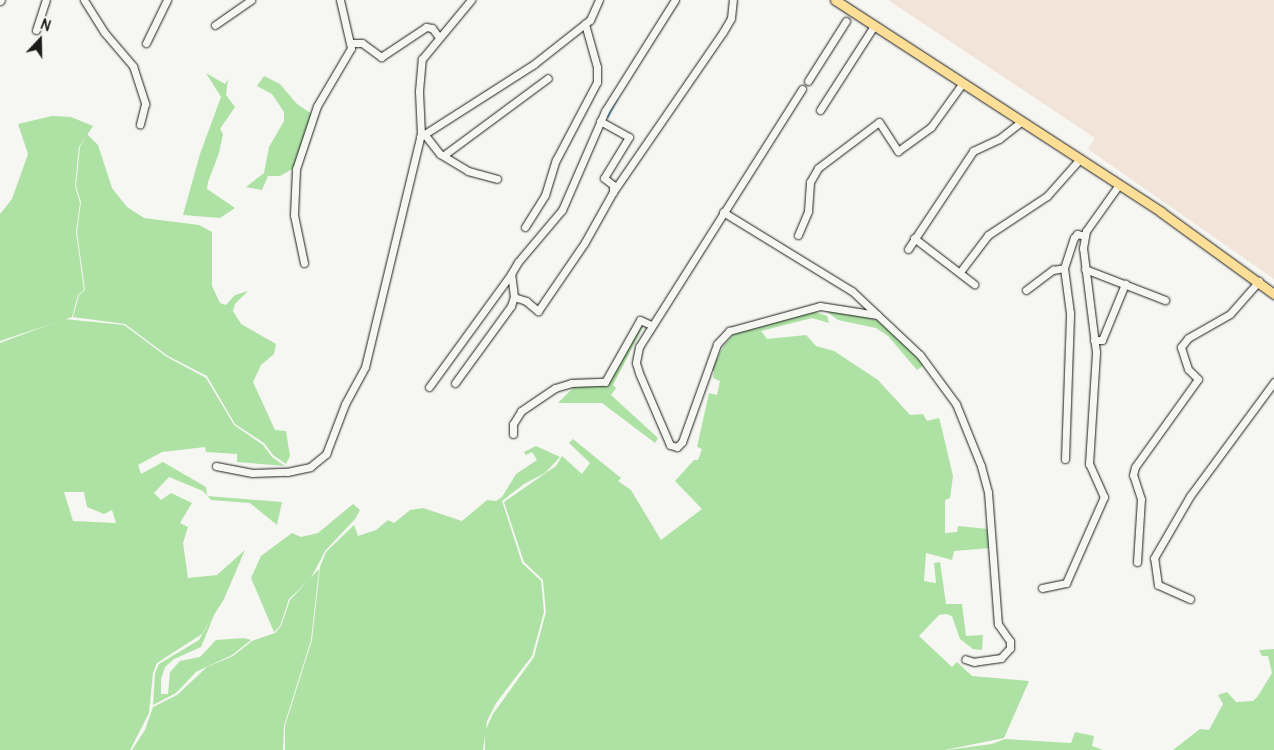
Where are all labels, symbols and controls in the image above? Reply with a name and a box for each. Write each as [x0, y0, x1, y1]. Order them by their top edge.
north arrow [15, 15, 65, 65]
text: N [38, 16, 53, 35]

